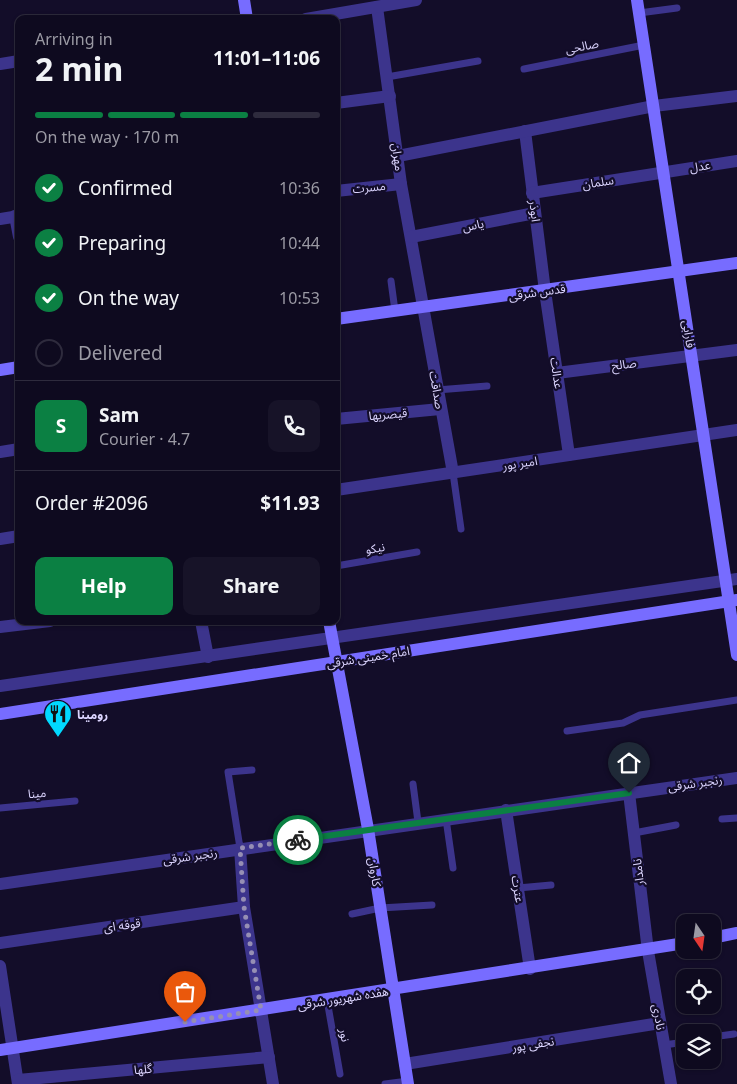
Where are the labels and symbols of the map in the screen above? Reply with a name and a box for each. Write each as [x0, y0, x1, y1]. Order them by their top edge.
street label: صالحی [564, 34, 600, 58]
street label: مهران [388, 142, 408, 172]
street label: عدل [689, 156, 711, 176]
street label: سلمان [581, 171, 615, 193]
street label: مسرت [352, 177, 386, 197]
street label: ابوذر [525, 198, 545, 223]
street label: یاس [461, 215, 485, 235]
street label: قدس شرقی [507, 280, 567, 304]
street label: فارابی [678, 319, 700, 349]
street label: صالح [610, 354, 638, 375]
street label: عدالت [546, 356, 568, 390]
street label: صداقت [425, 370, 449, 411]
street label: قیصریها [368, 404, 408, 424]
street label: امیر پور [500, 452, 539, 474]
street label: نیکو [364, 538, 386, 558]
street label: امام خمینی شرقی [325, 642, 411, 673]
restaurant icon: رومینا [43, 699, 73, 738]
place label: رومینا [77, 706, 108, 723]
pin [608, 742, 650, 793]
street label: رنجبر شرقی [667, 771, 723, 795]
street label: مینا [27, 784, 47, 802]
courier [273, 815, 323, 865]
street label: رنجبر شرقی [162, 844, 218, 868]
street label: کاروان [364, 856, 386, 889]
street label: نامدار [628, 858, 648, 887]
street label: عترت [507, 874, 529, 904]
street label: قوقه ای [102, 914, 142, 936]
north arrow [676, 914, 721, 959]
pin [164, 971, 206, 1022]
street label: هفده شهریور شرقی [296, 982, 390, 1014]
street label: نادری [648, 1003, 670, 1031]
street label: نور [335, 1026, 355, 1043]
street label: نجفی پور [510, 1032, 555, 1056]
street label: گلها [133, 1060, 154, 1078]

